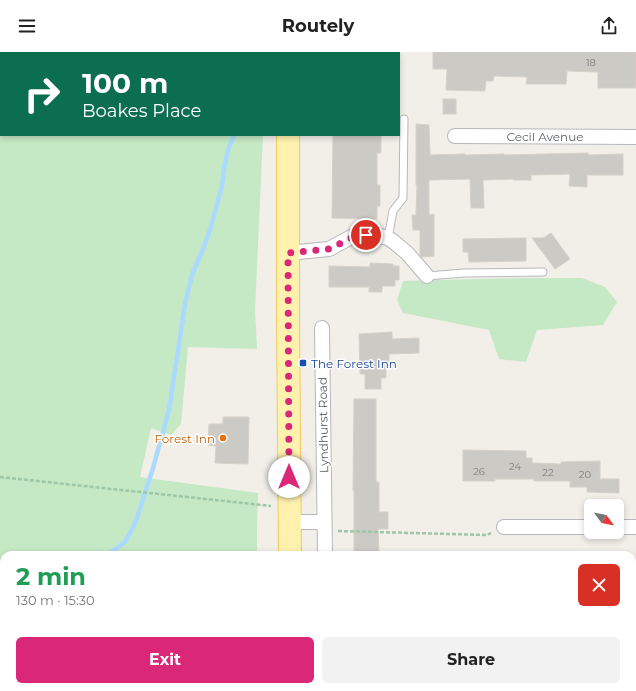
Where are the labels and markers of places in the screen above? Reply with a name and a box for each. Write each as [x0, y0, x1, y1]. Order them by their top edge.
pin [349, 218, 383, 252]
place label: The Forest Inn [311, 356, 397, 371]
marker: The Forest Inn [298, 358, 308, 368]
place label: Forest Inn [154, 431, 215, 446]
marker: Forest Inn [218, 433, 228, 443]

